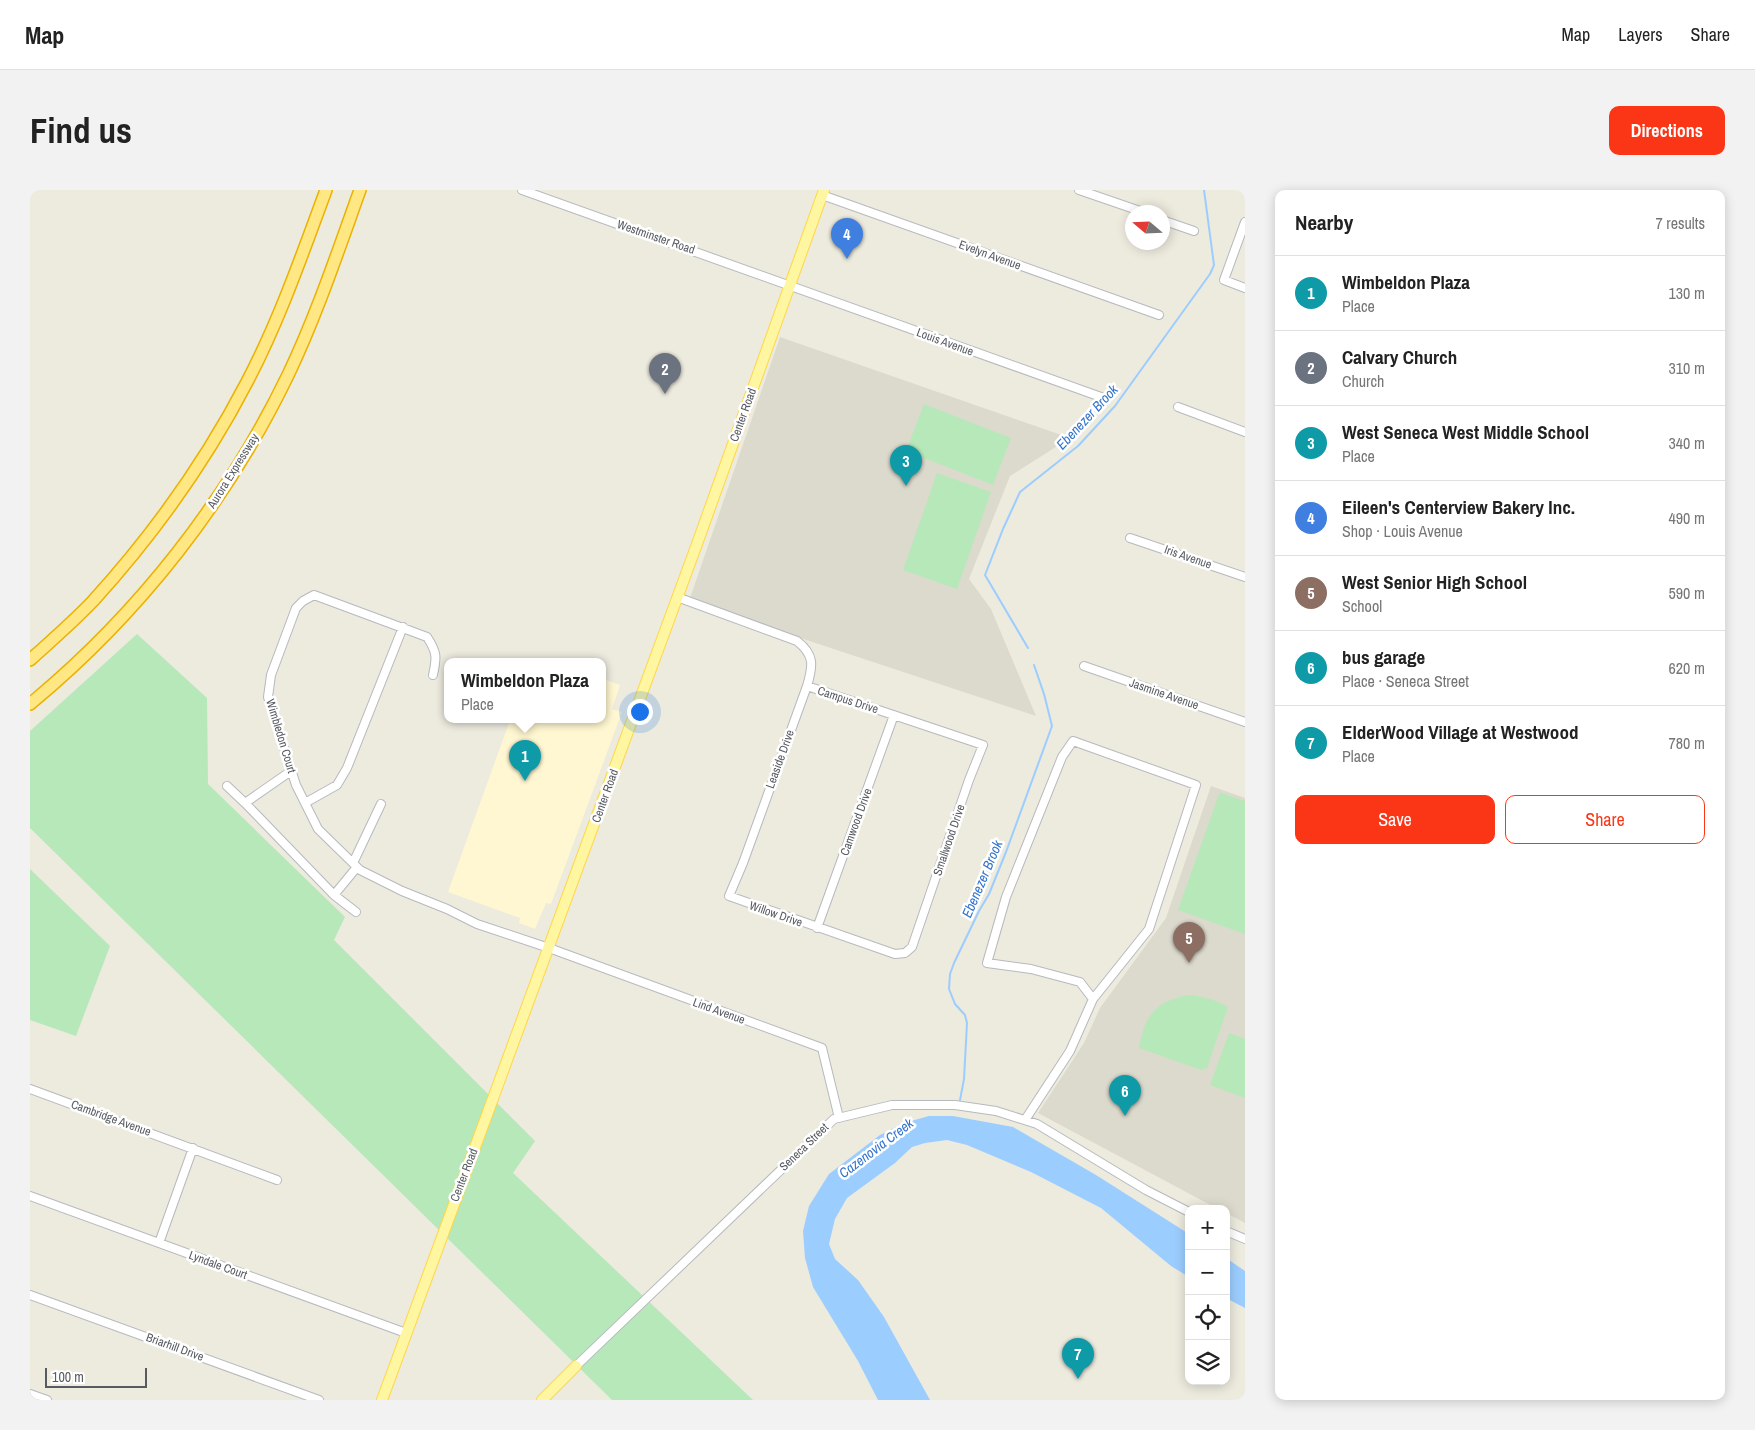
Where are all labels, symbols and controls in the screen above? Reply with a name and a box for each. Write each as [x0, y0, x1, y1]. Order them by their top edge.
text: Map [25, 19, 64, 51]
text: Map [1562, 22, 1590, 47]
text: Layers [1618, 22, 1663, 47]
text: Share [1691, 22, 1730, 47]
button: Directions [1609, 106, 1725, 155]
text: Find us [30, 107, 132, 154]
north arrow [1125, 205, 1170, 250]
text: Nearby [1295, 208, 1353, 237]
text: 7 results [1655, 212, 1705, 234]
street label: Westminster Road [615, 216, 697, 258]
pin: 4 [831, 218, 863, 259]
street label: Evelyn Avenue [957, 236, 1023, 274]
text: Wimbeldon Plaza [1342, 269, 1470, 295]
text: 1 [1307, 282, 1315, 304]
text: 130 m [1669, 282, 1705, 304]
text: Place [1342, 295, 1375, 317]
street label: Louis Avenue [914, 324, 976, 360]
text: Calvary Church [1342, 344, 1457, 370]
pin: 2 [649, 353, 681, 394]
text: 2 [1307, 357, 1315, 379]
text: 310 m [1669, 357, 1705, 379]
text: Church [1342, 370, 1384, 392]
water label: Ebenezer Brook [1052, 380, 1123, 453]
street label: Center Road [726, 386, 760, 444]
text: West Seneca West Middle School [1342, 419, 1589, 445]
street label: Aurora Expressway [203, 431, 262, 512]
text: 3 [1307, 432, 1315, 454]
text: 340 m [1669, 432, 1705, 454]
pin: 3 [890, 445, 922, 486]
text: Place [1342, 445, 1375, 467]
text: Eileen's Centerview Bakery Inc. [1342, 494, 1575, 520]
text: 4 [1307, 507, 1315, 529]
text: 490 m [1669, 507, 1705, 529]
text: Shop · Louis Avenue [1342, 520, 1463, 542]
street label: Iris Avenue [1162, 541, 1214, 573]
text: West Senior High School [1342, 569, 1527, 595]
text: 5 [1307, 582, 1315, 604]
text: 590 m [1669, 582, 1705, 604]
text: School [1342, 595, 1382, 617]
text: bus garage [1342, 644, 1425, 670]
text: 6 [1307, 657, 1315, 679]
text: 620 m [1669, 657, 1705, 679]
popup [444, 658, 606, 723]
text: Wimbeldon Plaza [461, 667, 589, 693]
text: Place · Seneca Street [1342, 670, 1469, 692]
street label: Jasmine Avenue [1127, 675, 1201, 713]
street label: Campus Drive [816, 683, 880, 717]
text: Place [461, 693, 494, 715]
street label: Wimbledon Court [262, 697, 300, 775]
your location [627, 699, 653, 725]
text: ElderWood Village at Westwood [1342, 719, 1578, 745]
street label: Leaside Drive [762, 727, 798, 791]
text: 7 [1307, 732, 1315, 754]
text: 780 m [1669, 732, 1705, 754]
pin: 1 [509, 740, 541, 781]
text: Place [1342, 745, 1375, 767]
street label: Center Road [588, 767, 622, 825]
street label: Camwood Drive [836, 786, 876, 858]
button: Save [1295, 795, 1495, 844]
button: Share [1505, 795, 1705, 844]
street label: Smallwood Drive [929, 802, 969, 878]
water label: Ebenezer Brook [958, 836, 1007, 920]
street label: Willow Drive [747, 897, 805, 931]
pin: 5 [1173, 922, 1205, 963]
street label: Lind Avenue [691, 994, 747, 1028]
pin: 6 [1109, 1075, 1141, 1116]
street label: Cambridge Avenue [69, 1096, 153, 1140]
water label: Cazenovia Creek [835, 1113, 918, 1182]
street label: Seneca Street [776, 1119, 832, 1174]
street label: Center Road [447, 1146, 481, 1204]
map controls [1185, 1205, 1230, 1385]
button: + [1185, 1205, 1230, 1250]
street label: Lyndale Court [187, 1247, 250, 1283]
button: − [1185, 1250, 1230, 1295]
button: locate [1185, 1295, 1230, 1340]
street label: Briarhill Drive [144, 1329, 206, 1365]
pin: 7 [1062, 1338, 1094, 1379]
button: layers [1185, 1340, 1230, 1385]
scale bar [45, 1365, 148, 1388]
text: 100 m [52, 1368, 84, 1386]

